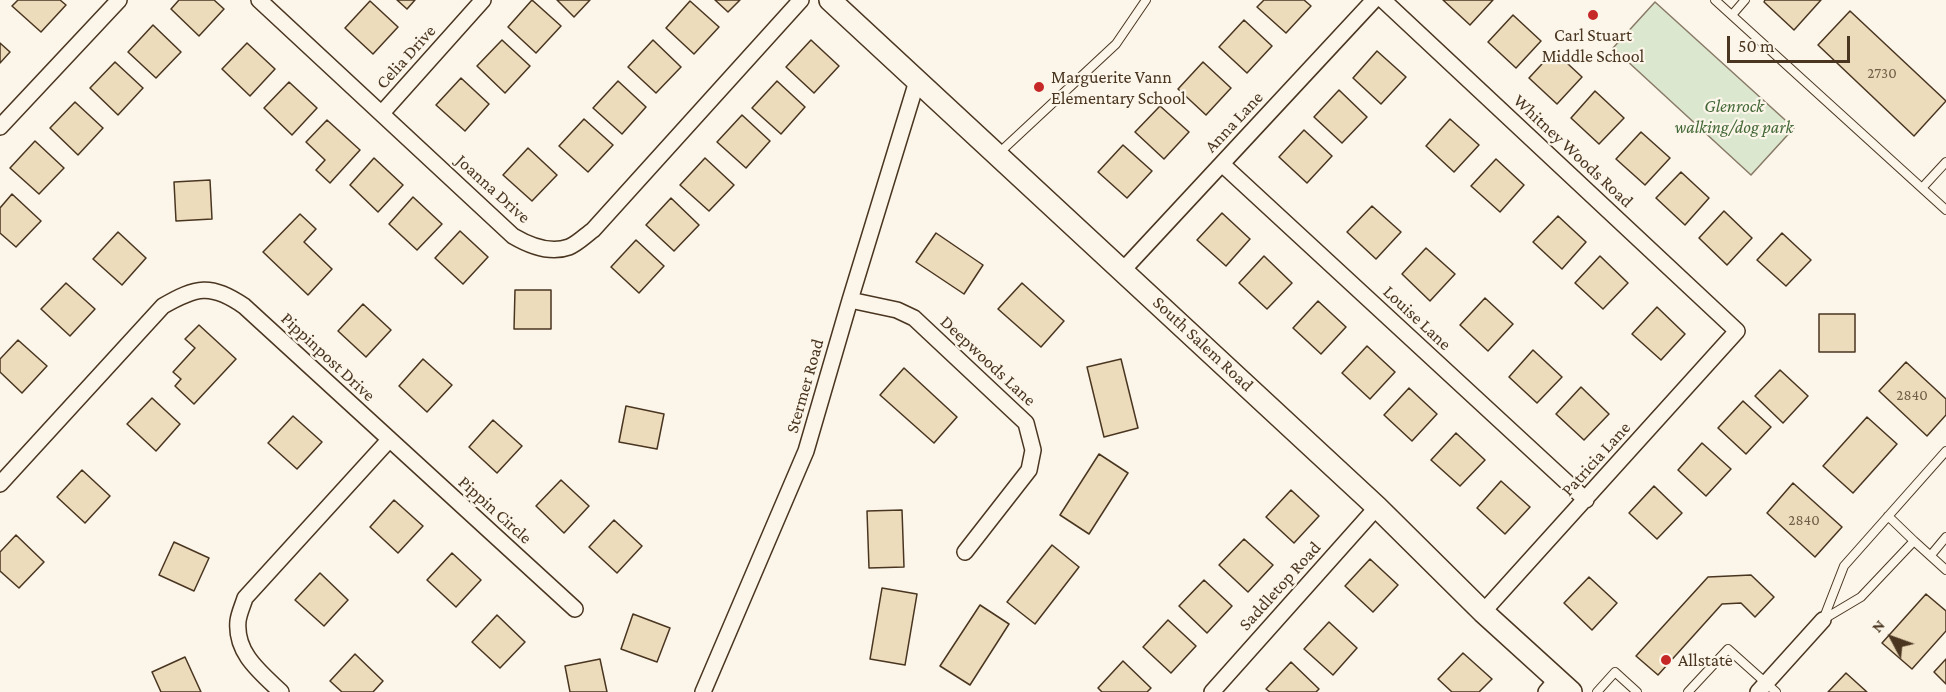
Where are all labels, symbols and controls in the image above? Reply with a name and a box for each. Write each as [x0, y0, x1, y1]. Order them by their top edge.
marker: Carl Stuart Middle School [1586, 8, 1600, 22]
street label: Celia Drive [372, 21, 440, 93]
place label: Carl Stuart Middle School [1542, 24, 1644, 66]
scale bar [1730, 24, 1853, 62]
text: 50 m [1738, 36, 1775, 56]
house number: 2730 [1867, 64, 1897, 82]
place label: Marguerite Vann Elementary School [1051, 66, 1186, 109]
marker: Marguerite Vann Elementary School [1032, 80, 1046, 94]
street label: Anna Lane [1200, 87, 1268, 157]
street label: Whitney Woods Road [1509, 90, 1637, 212]
park label: Glenrock walking/dog park [1675, 95, 1793, 138]
street label: Joanna Drive [451, 150, 535, 228]
street label: Louise Lane [1378, 281, 1456, 355]
street label: South Salem Road [1148, 292, 1258, 396]
street label: Pippinpost Drive [276, 308, 380, 406]
street label: Deepwoods Lane [936, 311, 1040, 411]
street label: Stermer Road [781, 336, 829, 436]
house number: 2840 [1896, 386, 1928, 404]
street label: Patricia Lane [1557, 417, 1635, 501]
street label: Pippin Circle [454, 471, 536, 549]
house number: 2840 [1788, 511, 1820, 529]
street label: Saddletop Road [1234, 537, 1326, 635]
north arrow [1862, 608, 1922, 668]
text: N [1868, 616, 1888, 636]
place label: Allstate [1678, 649, 1733, 671]
marker: Allstate [1659, 653, 1673, 667]

